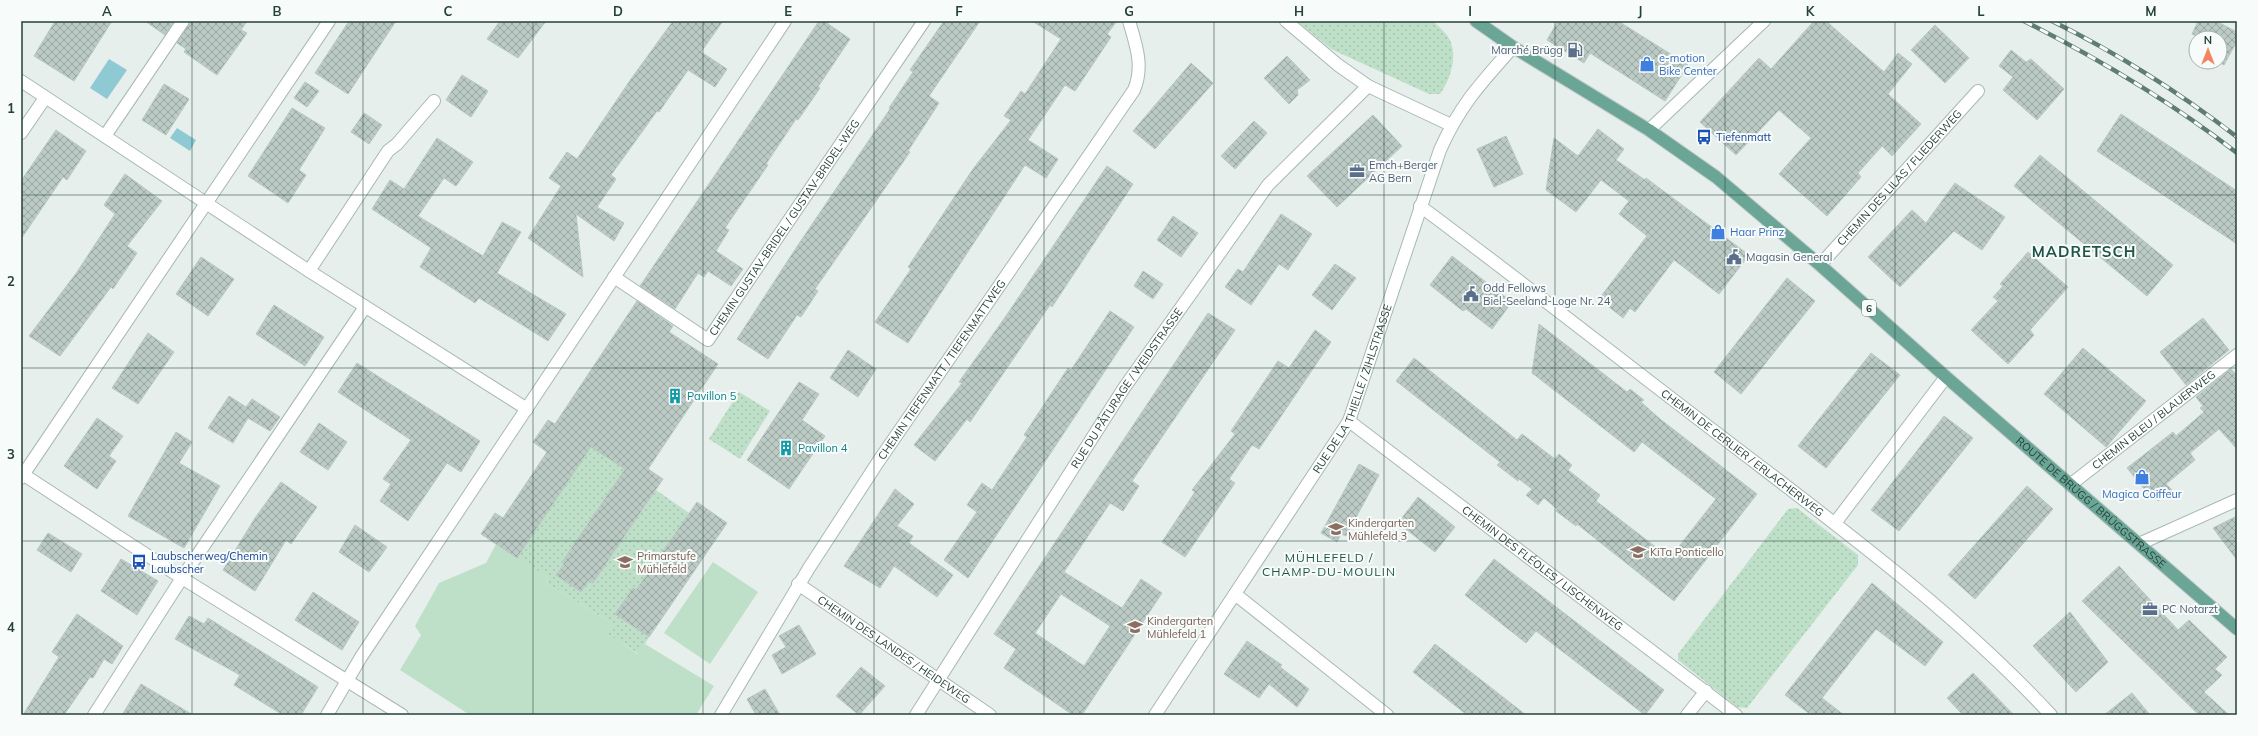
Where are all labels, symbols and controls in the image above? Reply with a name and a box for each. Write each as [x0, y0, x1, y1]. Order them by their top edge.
text: A [102, 3, 112, 19]
text: B [273, 3, 282, 19]
text: C [444, 3, 453, 19]
text: D [613, 3, 623, 19]
text: E [784, 3, 792, 19]
text: F [955, 3, 963, 19]
text: G [1124, 3, 1134, 19]
text: H [1294, 3, 1304, 19]
text: I [1468, 3, 1472, 19]
text: J [1638, 3, 1642, 19]
text: K [1806, 3, 1816, 19]
text: L [1977, 3, 1985, 19]
text: M [2145, 3, 2157, 19]
north arrow [2188, 30, 2228, 70]
text: N [2204, 33, 2212, 47]
fuel station icon: Marché Brügg [1566, 41, 1584, 59]
place label: Marché Brügg [1491, 43, 1563, 57]
place label: e-motion Bike Center [1659, 51, 1717, 78]
shop icon: e-motion Bike Center [1638, 55, 1656, 73]
text: 1 [7, 100, 15, 116]
street label: CHEMIN DES LILAS / FLIEDERWEG [1834, 107, 1965, 249]
street label: CHEMIN GUSTAV-BRIDEL / GUSTAV-BRIDEL-WEG [706, 117, 862, 338]
bus stop icon: Tiefenmatt [1695, 128, 1713, 146]
place label: Tiefenmatt [1716, 130, 1771, 144]
place label: Emch+Berger AG Bern [1369, 158, 1438, 185]
office icon: Emch+Berger AG Bern [1348, 162, 1366, 180]
shop icon: Haar Prinz [1709, 223, 1727, 241]
place label: Haar Prinz [1730, 225, 1785, 239]
district label: MADRETSCH [2032, 242, 2136, 261]
public building icon: Magasin General [1725, 248, 1743, 266]
place label: Magasin General [1746, 250, 1832, 264]
text: 2 [7, 273, 15, 289]
street label: CHEMIN TIEFENMATT / TIEFENMATTWEG [875, 277, 1008, 462]
place label: Odd Fellows Biel-Seeland-Loge Nr. 24 [1483, 281, 1611, 308]
public building icon: Odd Fellows Biel-Seeland-Loge Nr. 24 [1462, 285, 1480, 303]
road number: 6 [1862, 300, 1876, 316]
street label: RUE DE LA THIELLE / ZIHLSTRASSE [1309, 302, 1395, 476]
street label: RUE DU PÂTURAGE / WEIDSTRASSE [1068, 305, 1186, 471]
street label: CHEMIN BLEU / BLAUERWEG [2089, 367, 2218, 472]
street label: CHEMIN DE CERLIER / ERLACHERWEG [1658, 386, 1827, 519]
building icon: Pavillon 5 [666, 387, 684, 405]
place label: Pavillon 5 [687, 389, 737, 403]
street label: ROUTE DE BRÜGG / BRÜGGSTRASSE [2013, 434, 2169, 571]
building icon: Pavillon 4 [777, 439, 795, 457]
place label: Pavillon 4 [798, 441, 848, 455]
text: 3 [7, 446, 15, 462]
shop icon: Magica Coiffeur [2133, 468, 2151, 486]
place label: Magica Coiffeur [2102, 487, 2182, 501]
street label: CHEMIN DES FLÉOLES / LISCHENWEG [1459, 502, 1626, 634]
place label: Kindergarten Mühlefeld 3 [1348, 516, 1414, 543]
school or university icon: Kindergarten Mühlefeld 3 [1327, 520, 1345, 538]
school or university icon: KiTa Ponticello [1629, 543, 1647, 561]
place label: KiTa Ponticello [1650, 545, 1724, 559]
place label: Laubscherweg/Chemin Laubscher [151, 549, 268, 576]
place label: Primarstufe Mühlefeld [637, 549, 696, 576]
district label: MÜHLEFELD / CHAMP-DU-MOULIN [1262, 550, 1396, 579]
bus stop icon: Laubscherweg/Chemin Laubscher [130, 553, 148, 571]
school or university icon: Primarstufe Mühlefeld [616, 553, 634, 571]
street label: CHEMIN DES LANDES / HEIDEWEG [815, 592, 973, 706]
office icon: PC Notarzt [2141, 600, 2159, 618]
place label: PC Notarzt [2162, 602, 2218, 616]
place label: Kindergarten Mühlefeld 1 [1147, 614, 1213, 641]
school or university icon: Kindergarten Mühlefeld 1 [1126, 618, 1144, 636]
text: 4 [7, 619, 15, 635]

